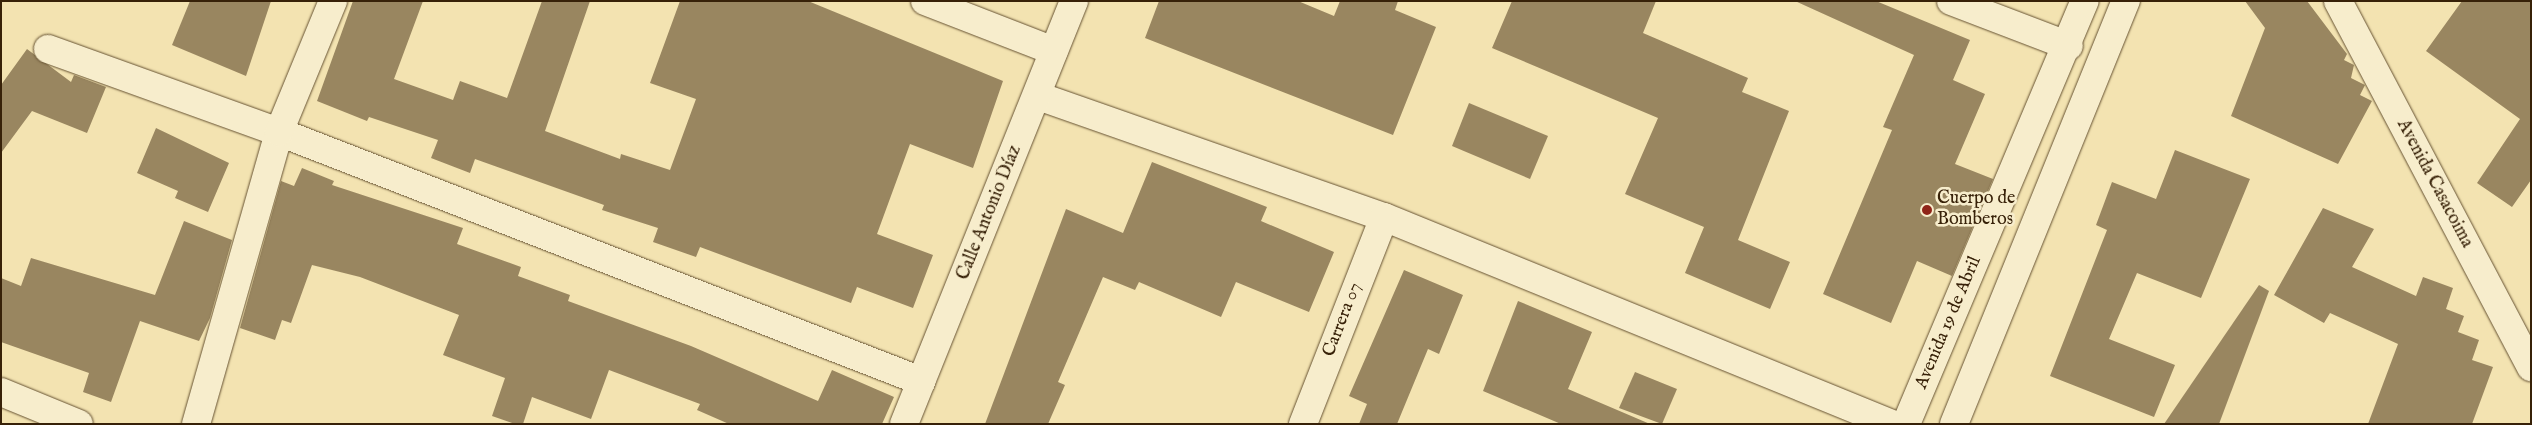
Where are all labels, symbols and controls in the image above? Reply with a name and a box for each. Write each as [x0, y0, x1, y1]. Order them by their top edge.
street label: Avenida Casacoima [2391, 116, 2477, 252]
street label: Calle Antonio Díaz [953, 142, 1027, 284]
place label: Cuerpo de Bomberos [1937, 189, 2015, 232]
marker: Cuerpo de Bomberos [1921, 204, 1933, 216]
street label: Avenida 19 de Abril [1911, 253, 1987, 393]
street label: Carrera 07 [1319, 280, 1367, 360]

